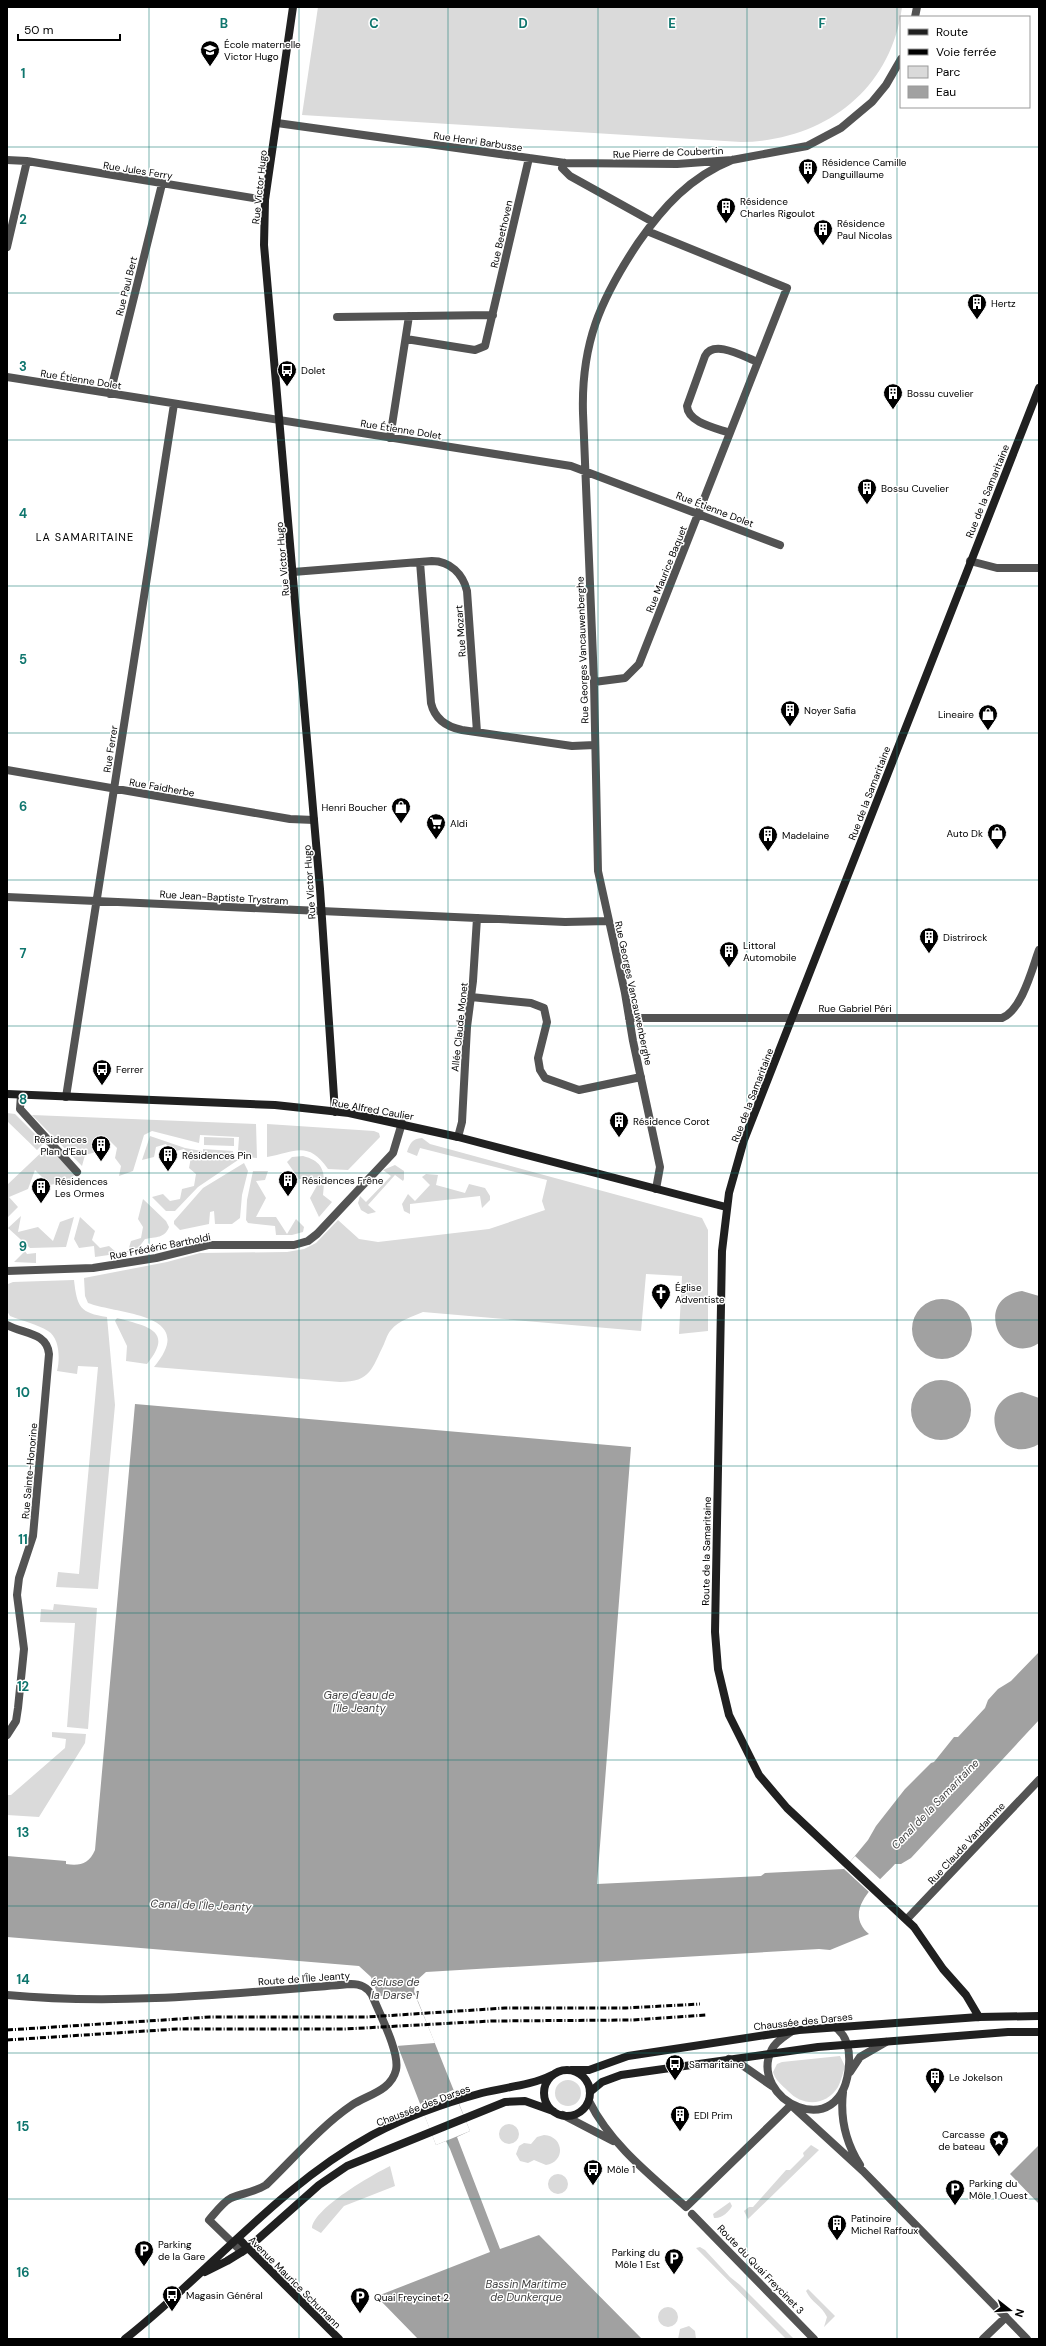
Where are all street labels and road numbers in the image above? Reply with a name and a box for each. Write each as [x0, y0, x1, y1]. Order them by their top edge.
street label: Rue Henri Barbusse [433, 129, 524, 154]
street label: Rue Pierre de Coubertin [613, 144, 724, 161]
street label: Rue Victor Hugo [249, 149, 270, 225]
street label: Rue Jules Ferry [102, 159, 174, 182]
street label: Rue Beethoven [487, 199, 516, 269]
street label: Rue Paul Bert [113, 255, 140, 317]
street label: Rue Étienne Dolet [39, 367, 122, 392]
street label: Rue Étienne Dolet [359, 417, 442, 442]
street label: Rue de la Samaritaine [963, 442, 1012, 540]
street label: Rue Étienne Dolet [674, 489, 755, 530]
street label: Rue Victor Hugo [273, 521, 292, 597]
street label: Rue Maurice Baquet [643, 524, 690, 615]
street label: Rue Georges Vancauwenberghe [573, 576, 592, 724]
street label: Rue Mozart [452, 605, 469, 657]
street label: Rue Ferrer [100, 724, 121, 774]
street label: Rue de la Samaritaine [846, 744, 894, 842]
street label: Rue Faidherbe [128, 775, 196, 800]
street label: Rue Victor Hugo [300, 844, 319, 920]
street label: Rue Jean-Baptiste Trystram [159, 888, 289, 907]
street label: Rue Georges Vancauwenberghe [612, 920, 655, 1067]
street label: Allée Claude Monet [448, 982, 471, 1072]
street label: Rue Gabriel Péri [818, 1002, 892, 1015]
street label: Rue de la Samaritaine [729, 1046, 777, 1144]
street label: Rue Alfred Caulier [331, 1096, 415, 1123]
street label: Rue Frédéric Bartholdi [108, 1230, 212, 1263]
street label: Rue Sainte-Honorine [19, 1422, 40, 1520]
street label: Route de la Samaritaine [699, 1496, 714, 1606]
street label: Rue Claude Vandamme [925, 1799, 1008, 1887]
street label: Route de l'Île Jeanty [258, 1969, 351, 1988]
street label: Chaussée des Darses [753, 2010, 853, 2033]
street label: Chaussée des Darses [374, 2082, 472, 2129]
street label: Route du Quai Freycinet 3 [715, 2222, 807, 2317]
street label: Avenue Maurice Schumann [246, 2233, 344, 2331]

